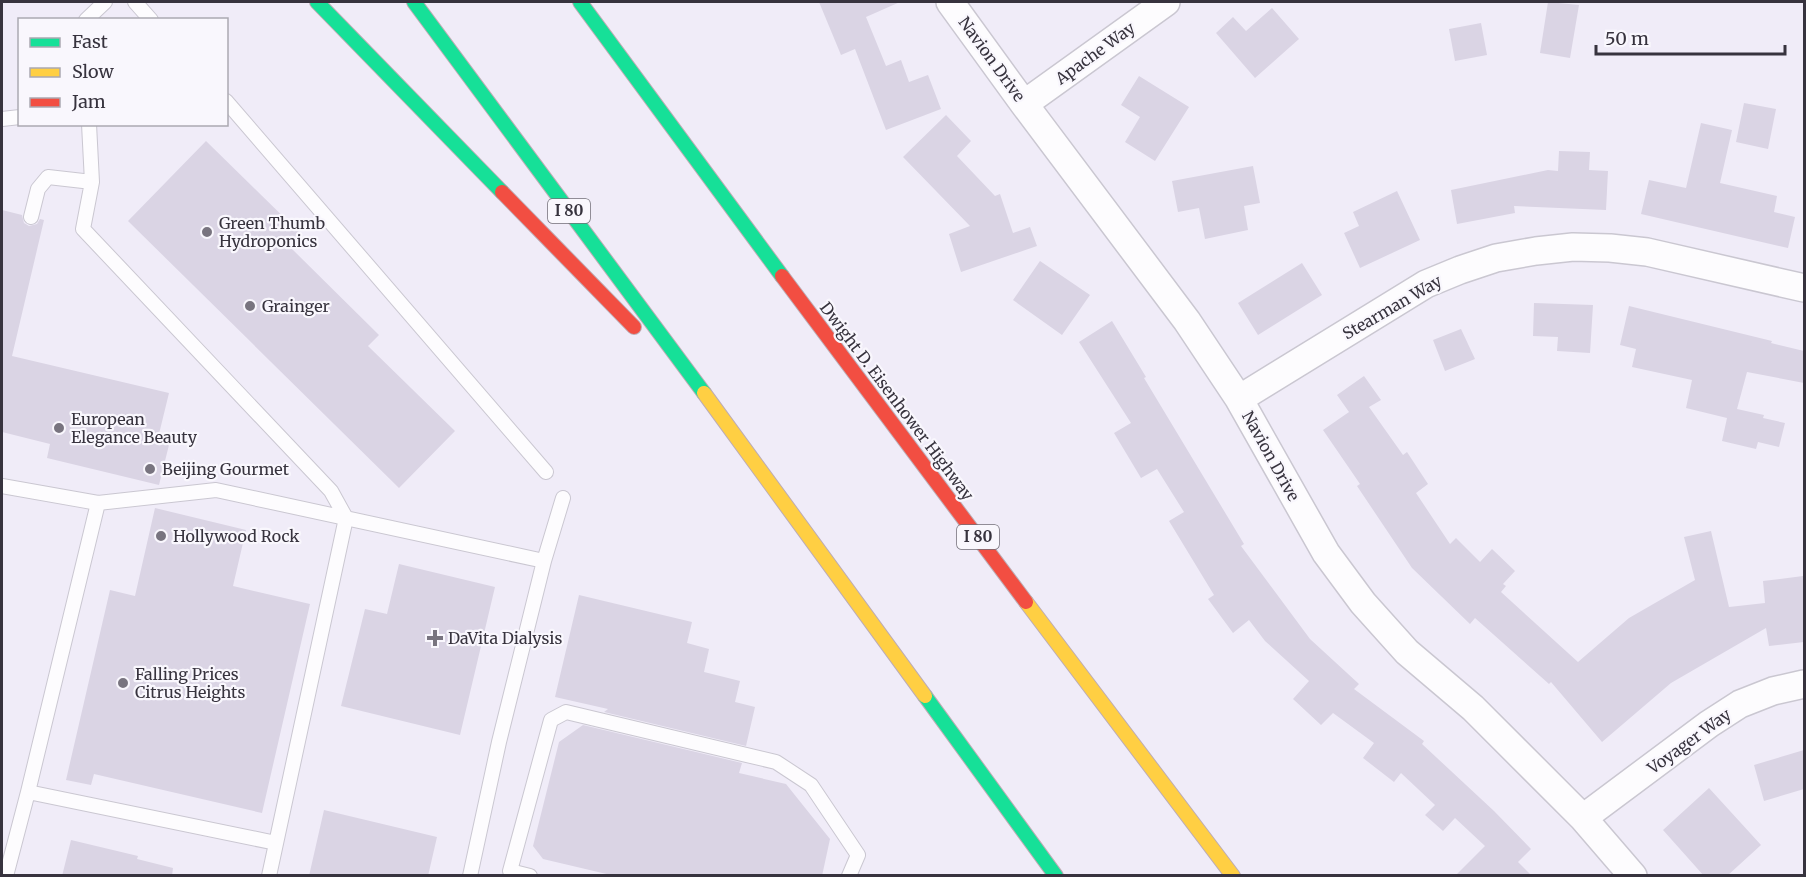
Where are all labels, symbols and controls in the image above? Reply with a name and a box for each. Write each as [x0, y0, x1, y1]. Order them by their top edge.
street label: Navion Drive [955, 13, 1029, 105]
street label: Apache Way [1051, 17, 1139, 89]
legend [18, 18, 228, 126]
scale bar [1596, 18, 1785, 56]
text: 50 m [1605, 27, 1649, 50]
text: Fast [72, 30, 108, 53]
text: Slow [72, 60, 115, 83]
text: Jam [71, 90, 106, 113]
road number: I 80 [548, 199, 590, 223]
place label: Green Thumb Hydroponics [219, 213, 326, 251]
marker: Green Thumb Hydroponics [200, 225, 214, 239]
street label: Stearman Way [1339, 270, 1446, 343]
place label: Grainger [262, 296, 330, 316]
street label: Dwight D. Eisenhower Highway [816, 298, 979, 505]
marker: Grainger [243, 299, 257, 313]
street label: Navion Drive [1238, 407, 1304, 505]
place label: European Elegance Beauty [71, 409, 198, 447]
marker: European Elegance Beauty [52, 421, 66, 435]
place label: Beijing Gourmet [162, 459, 290, 479]
marker: Beijing Gourmet [143, 462, 157, 476]
road number: I 80 [957, 525, 999, 549]
place label: Hollywood Rock [173, 526, 300, 546]
marker: Hollywood Rock [154, 529, 168, 543]
place label: DaVita Dialysis [448, 628, 562, 648]
marker: DaVita Dialysis [426, 629, 444, 647]
place label: Falling Prices Citrus Heights [135, 664, 245, 702]
marker: Falling Prices Citrus Heights [116, 676, 130, 690]
street label: Voyager Way [1643, 704, 1735, 779]

